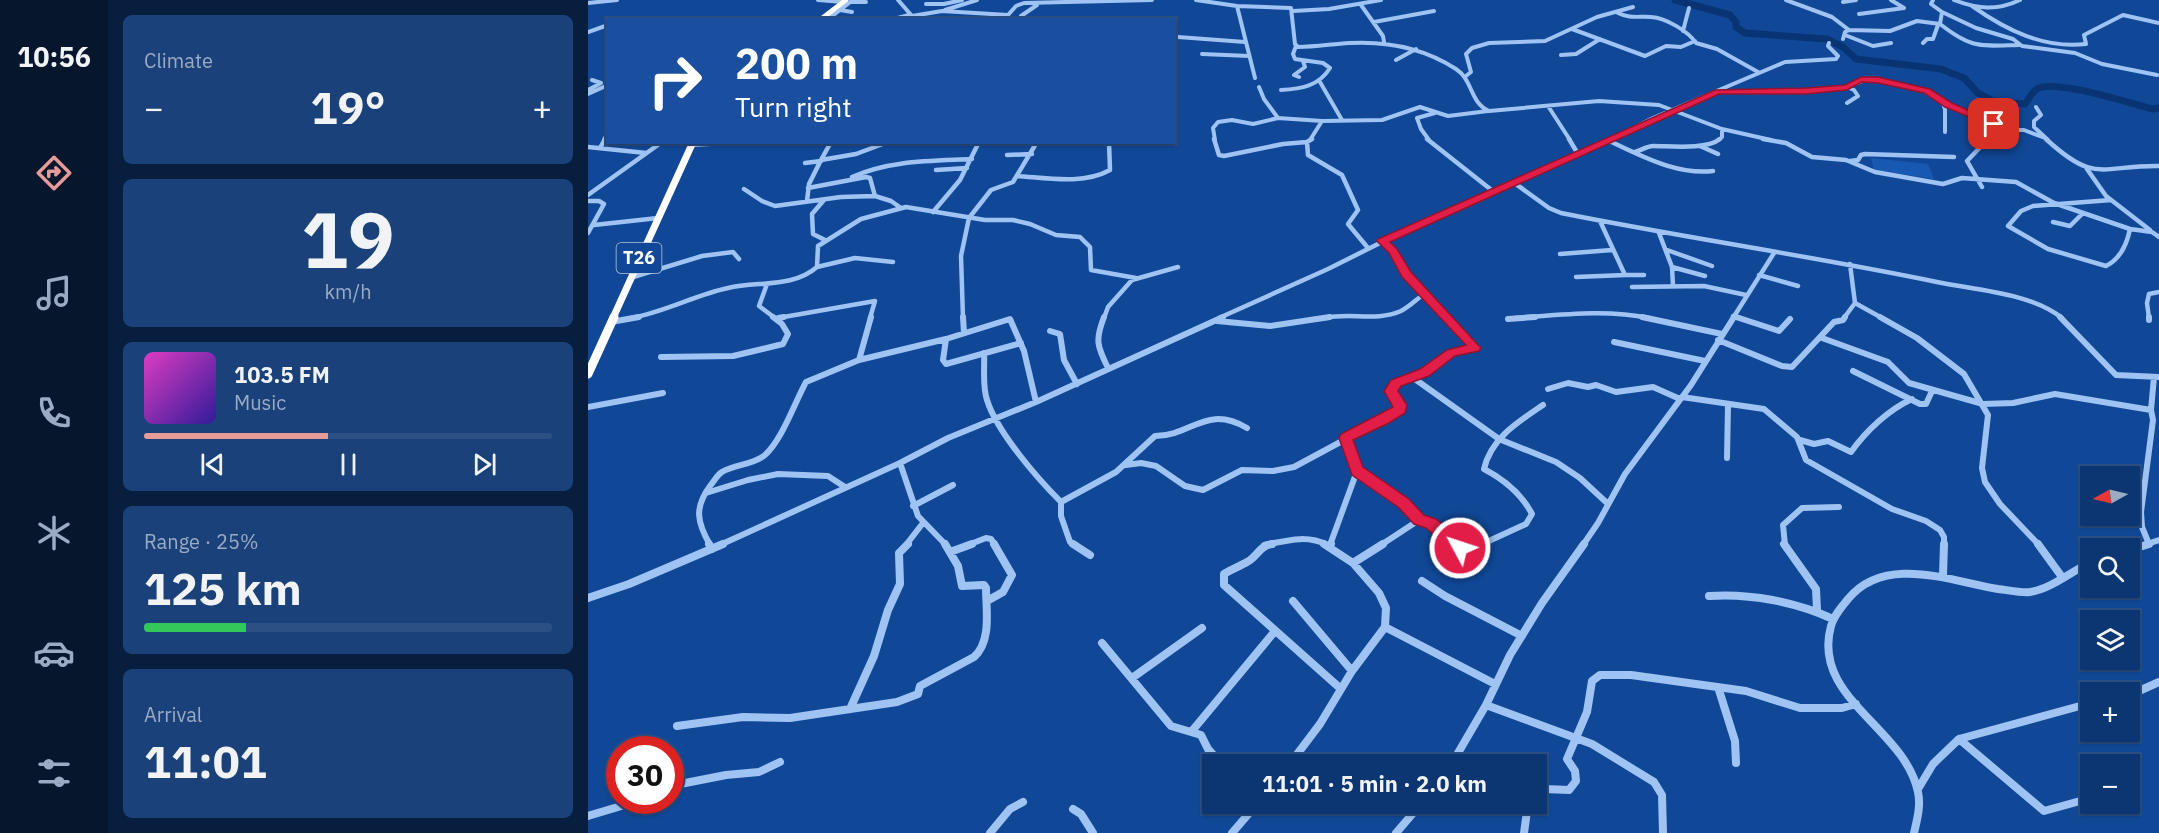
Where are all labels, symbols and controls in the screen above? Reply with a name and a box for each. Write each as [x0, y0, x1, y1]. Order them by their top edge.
text: 200 m [735, 36, 858, 91]
text: 10:56 [17, 39, 91, 74]
icon: right [636, 42, 714, 120]
text: Climate [144, 47, 213, 74]
text: 19° [310, 78, 386, 136]
text: − [144, 86, 164, 129]
text: + [532, 86, 552, 129]
text: Turn right [735, 89, 852, 124]
pin [1968, 98, 2019, 149]
icon: arrive [1977, 107, 2010, 140]
icon: directions [33, 152, 75, 194]
text: 19 [301, 188, 395, 289]
road number: T26 [616, 243, 662, 273]
icon: music [33, 272, 75, 314]
text: km/h [324, 278, 372, 305]
text: 103.5 FM [234, 360, 330, 389]
text: Music [234, 389, 286, 416]
icon: phone [33, 392, 75, 434]
icon: previous [196, 448, 229, 481]
icon: pause [332, 448, 365, 481]
icon: next [468, 448, 501, 481]
north arrow [2080, 466, 2140, 526]
map controls [2080, 466, 2140, 814]
icon: climate [33, 512, 75, 554]
position arrow [1428, 516, 1492, 580]
text: Range · 25% [144, 528, 259, 555]
button: search [2080, 538, 2140, 598]
text: 125 km [144, 559, 302, 617]
button: layers [2080, 610, 2140, 670]
icon: car [33, 632, 75, 674]
button: + [2080, 682, 2140, 742]
text: Arrival [144, 701, 202, 728]
text: 11:01 [144, 732, 267, 790]
speed limit sign: 30 [606, 736, 684, 814]
icon: filters [33, 752, 75, 794]
button: − [2080, 754, 2140, 814]
text: 11:01 · 5 min · 2.0 km [1262, 769, 1487, 798]

